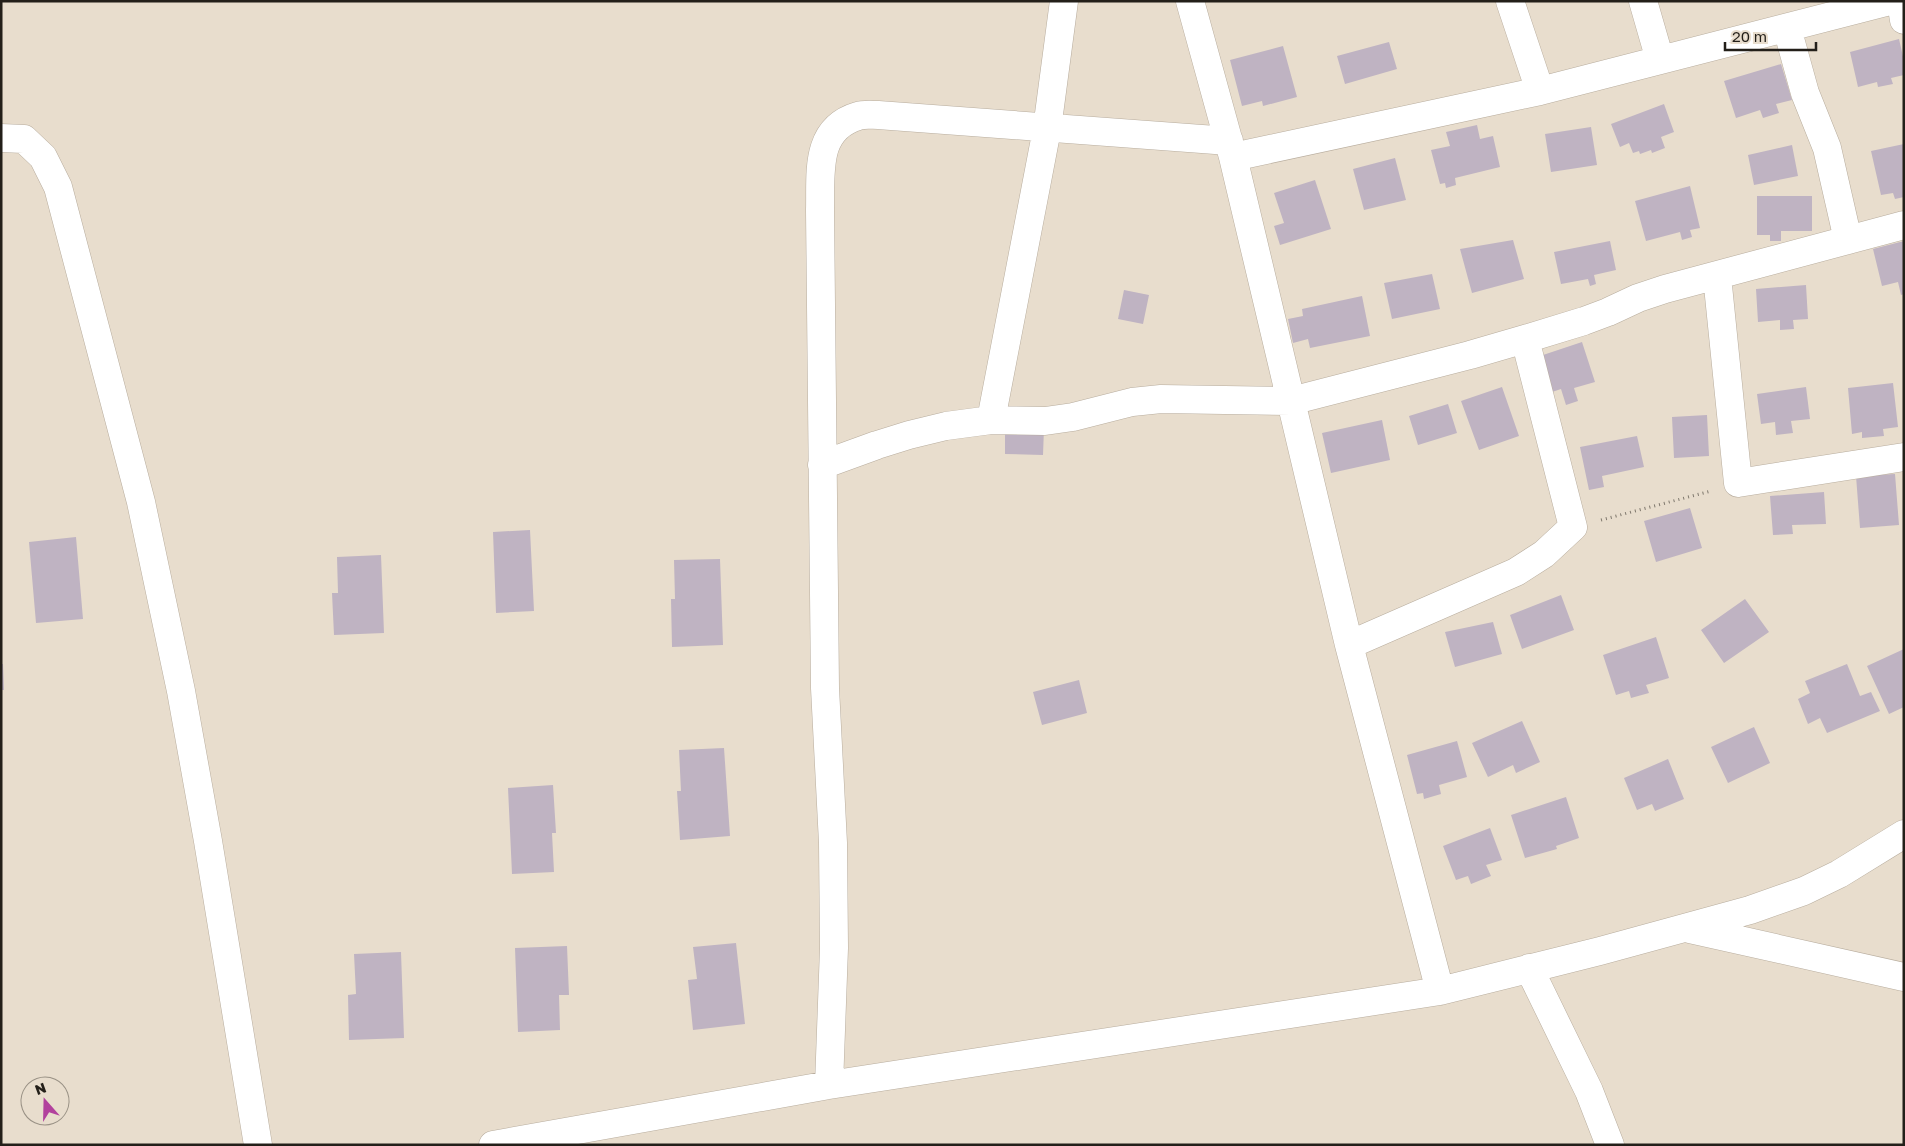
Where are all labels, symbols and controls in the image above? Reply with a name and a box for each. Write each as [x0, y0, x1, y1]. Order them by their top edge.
scale bar [1725, 20, 1816, 52]
text: 20 m [1732, 27, 1767, 45]
north arrow [20, 1076, 70, 1126]
text: N [32, 1079, 48, 1098]

